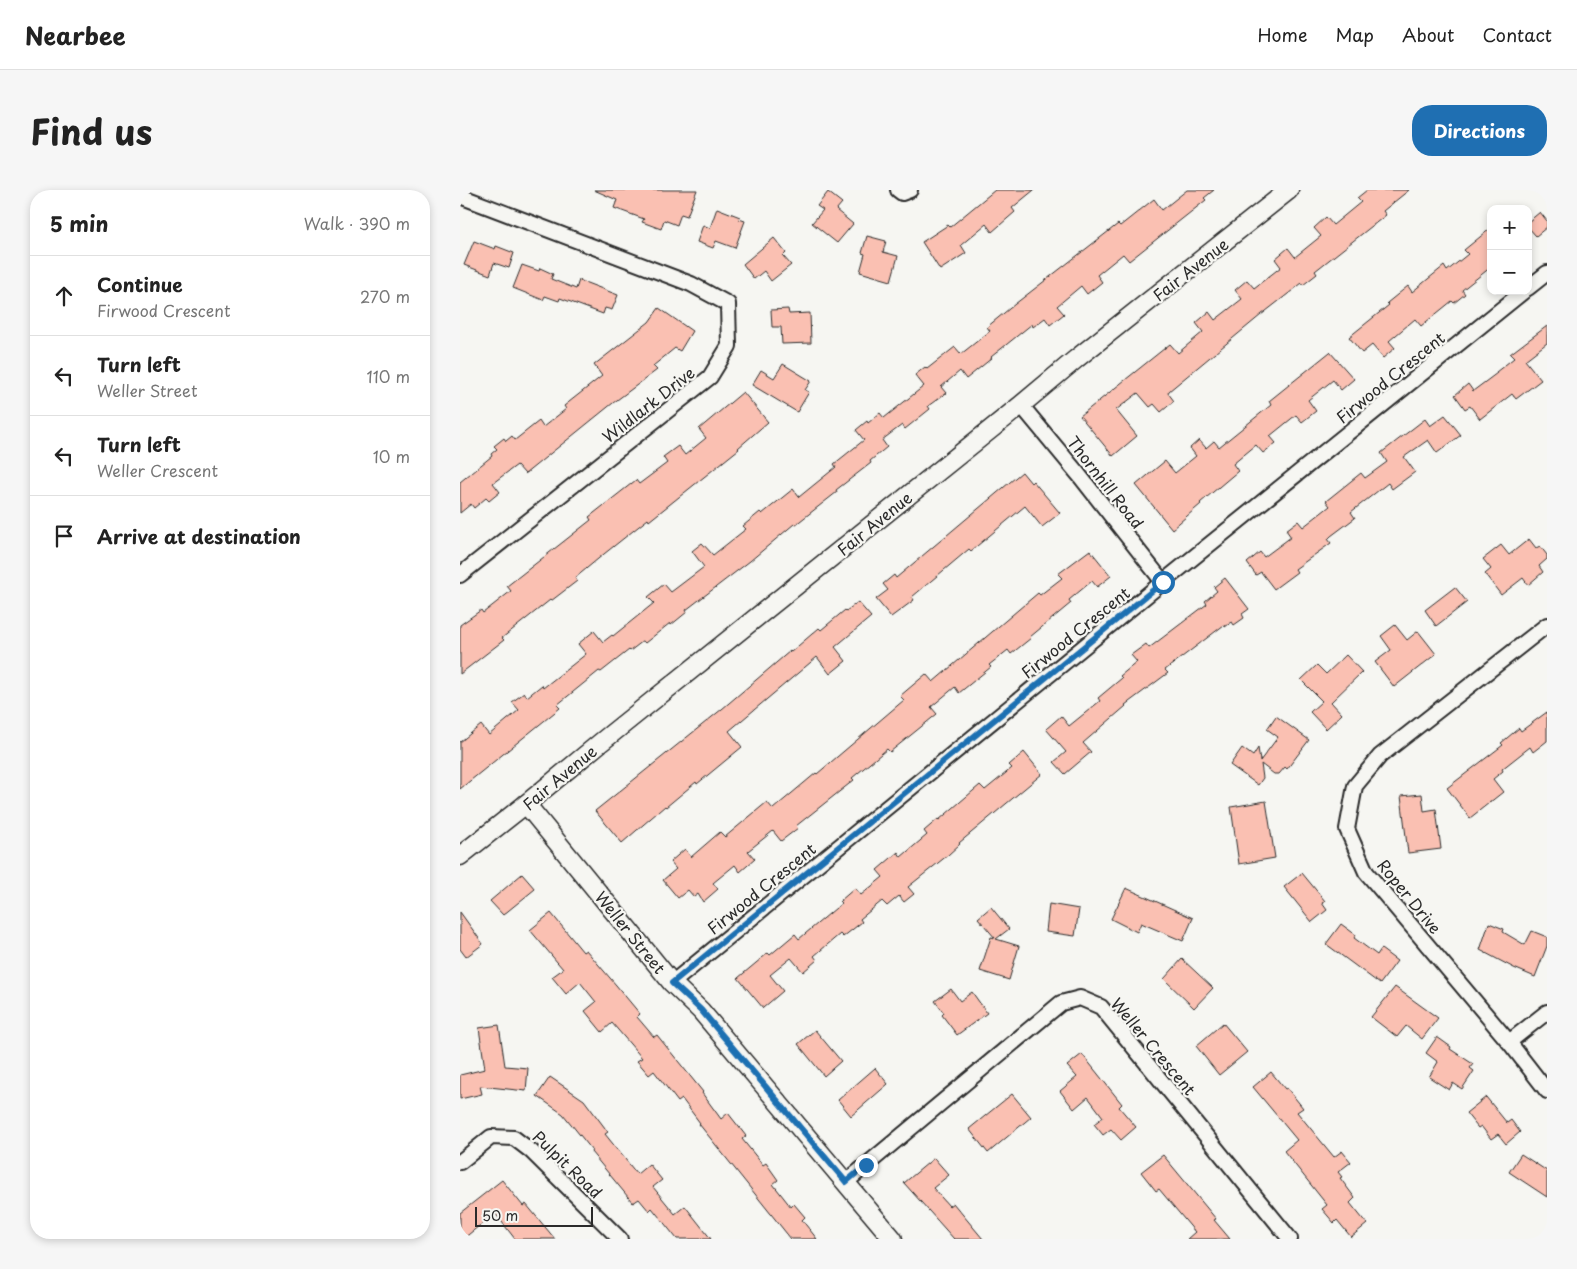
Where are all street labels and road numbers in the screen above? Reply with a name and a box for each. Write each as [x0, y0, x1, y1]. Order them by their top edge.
street label: Fair Avenue [1147, 232, 1233, 306]
street label: Firwood Crescent [1331, 325, 1450, 428]
street label: Wildlark Drive [597, 360, 699, 448]
street label: Thornhill Road [1062, 431, 1150, 533]
street label: Fair Avenue [831, 485, 917, 561]
street label: Firwood Crescent [1016, 580, 1135, 683]
street label: Fair Avenue [517, 739, 602, 815]
street label: Firwood Crescent [702, 836, 821, 939]
street label: Roper Drive [1372, 854, 1448, 938]
street label: Weller Street [590, 885, 672, 979]
street label: Weller Crescent [1106, 992, 1202, 1100]
street label: Pulpit Road [528, 1125, 608, 1203]

